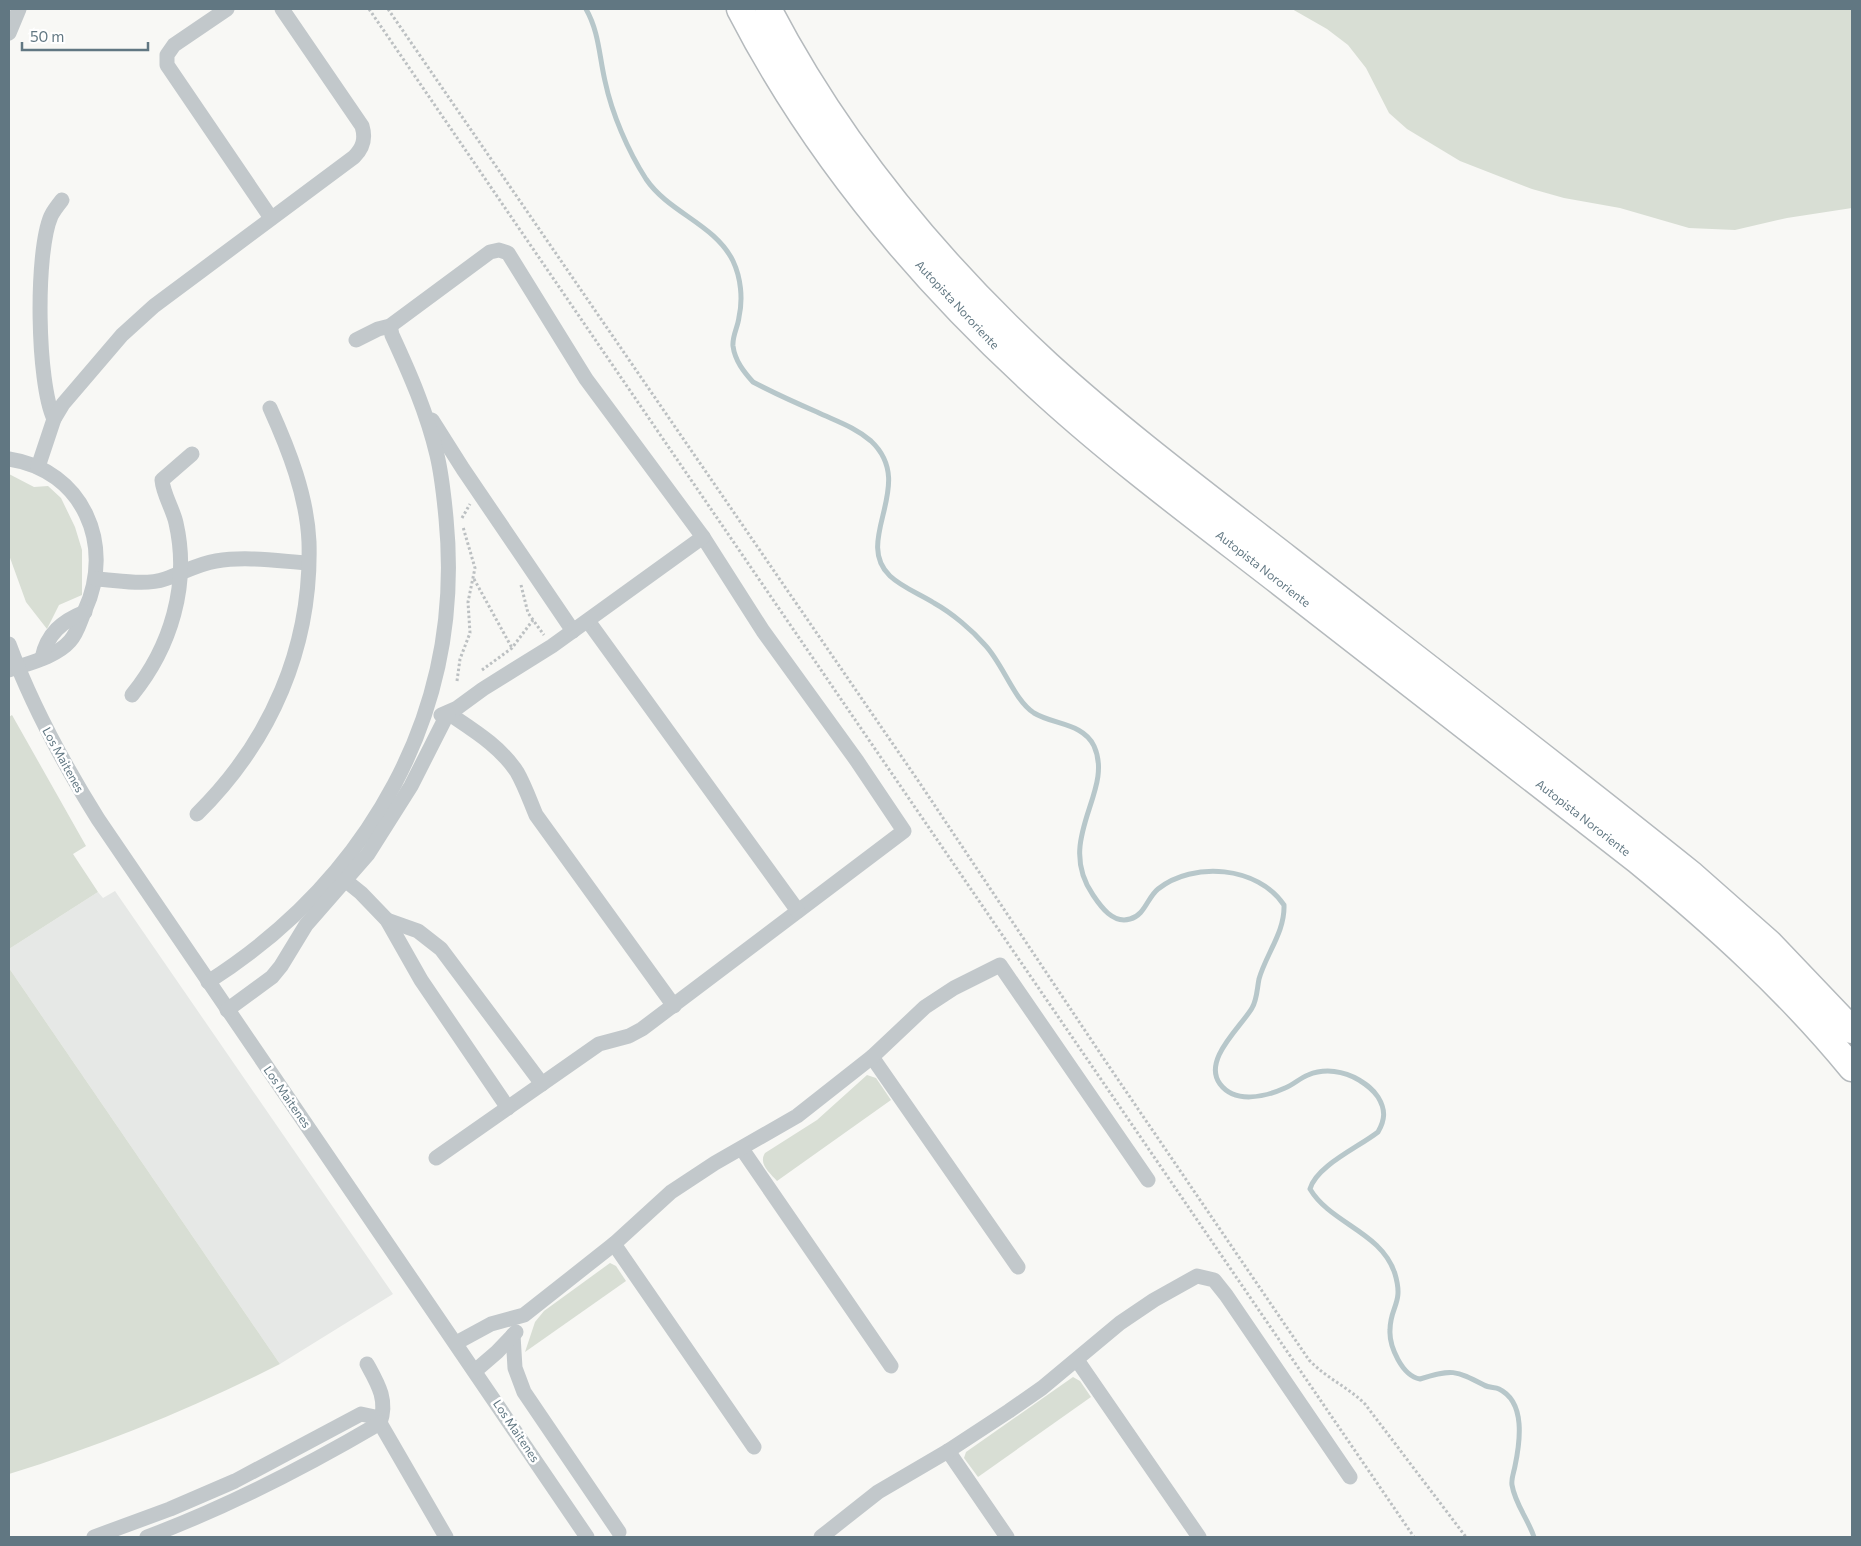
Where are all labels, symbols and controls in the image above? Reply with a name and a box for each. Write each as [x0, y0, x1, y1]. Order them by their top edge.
scale bar [22, 20, 149, 52]
text: 50 m [30, 27, 64, 45]
street label: Autopista Nororiente [913, 257, 1002, 352]
street label: Autopista Nororiente [1214, 527, 1314, 609]
street label: Los Maitenes [40, 725, 88, 795]
street label: Autopista Nororiente [1534, 776, 1634, 858]
street label: Los Maitenes [261, 1063, 314, 1130]
street label: Los Maitenes [491, 1397, 543, 1464]

